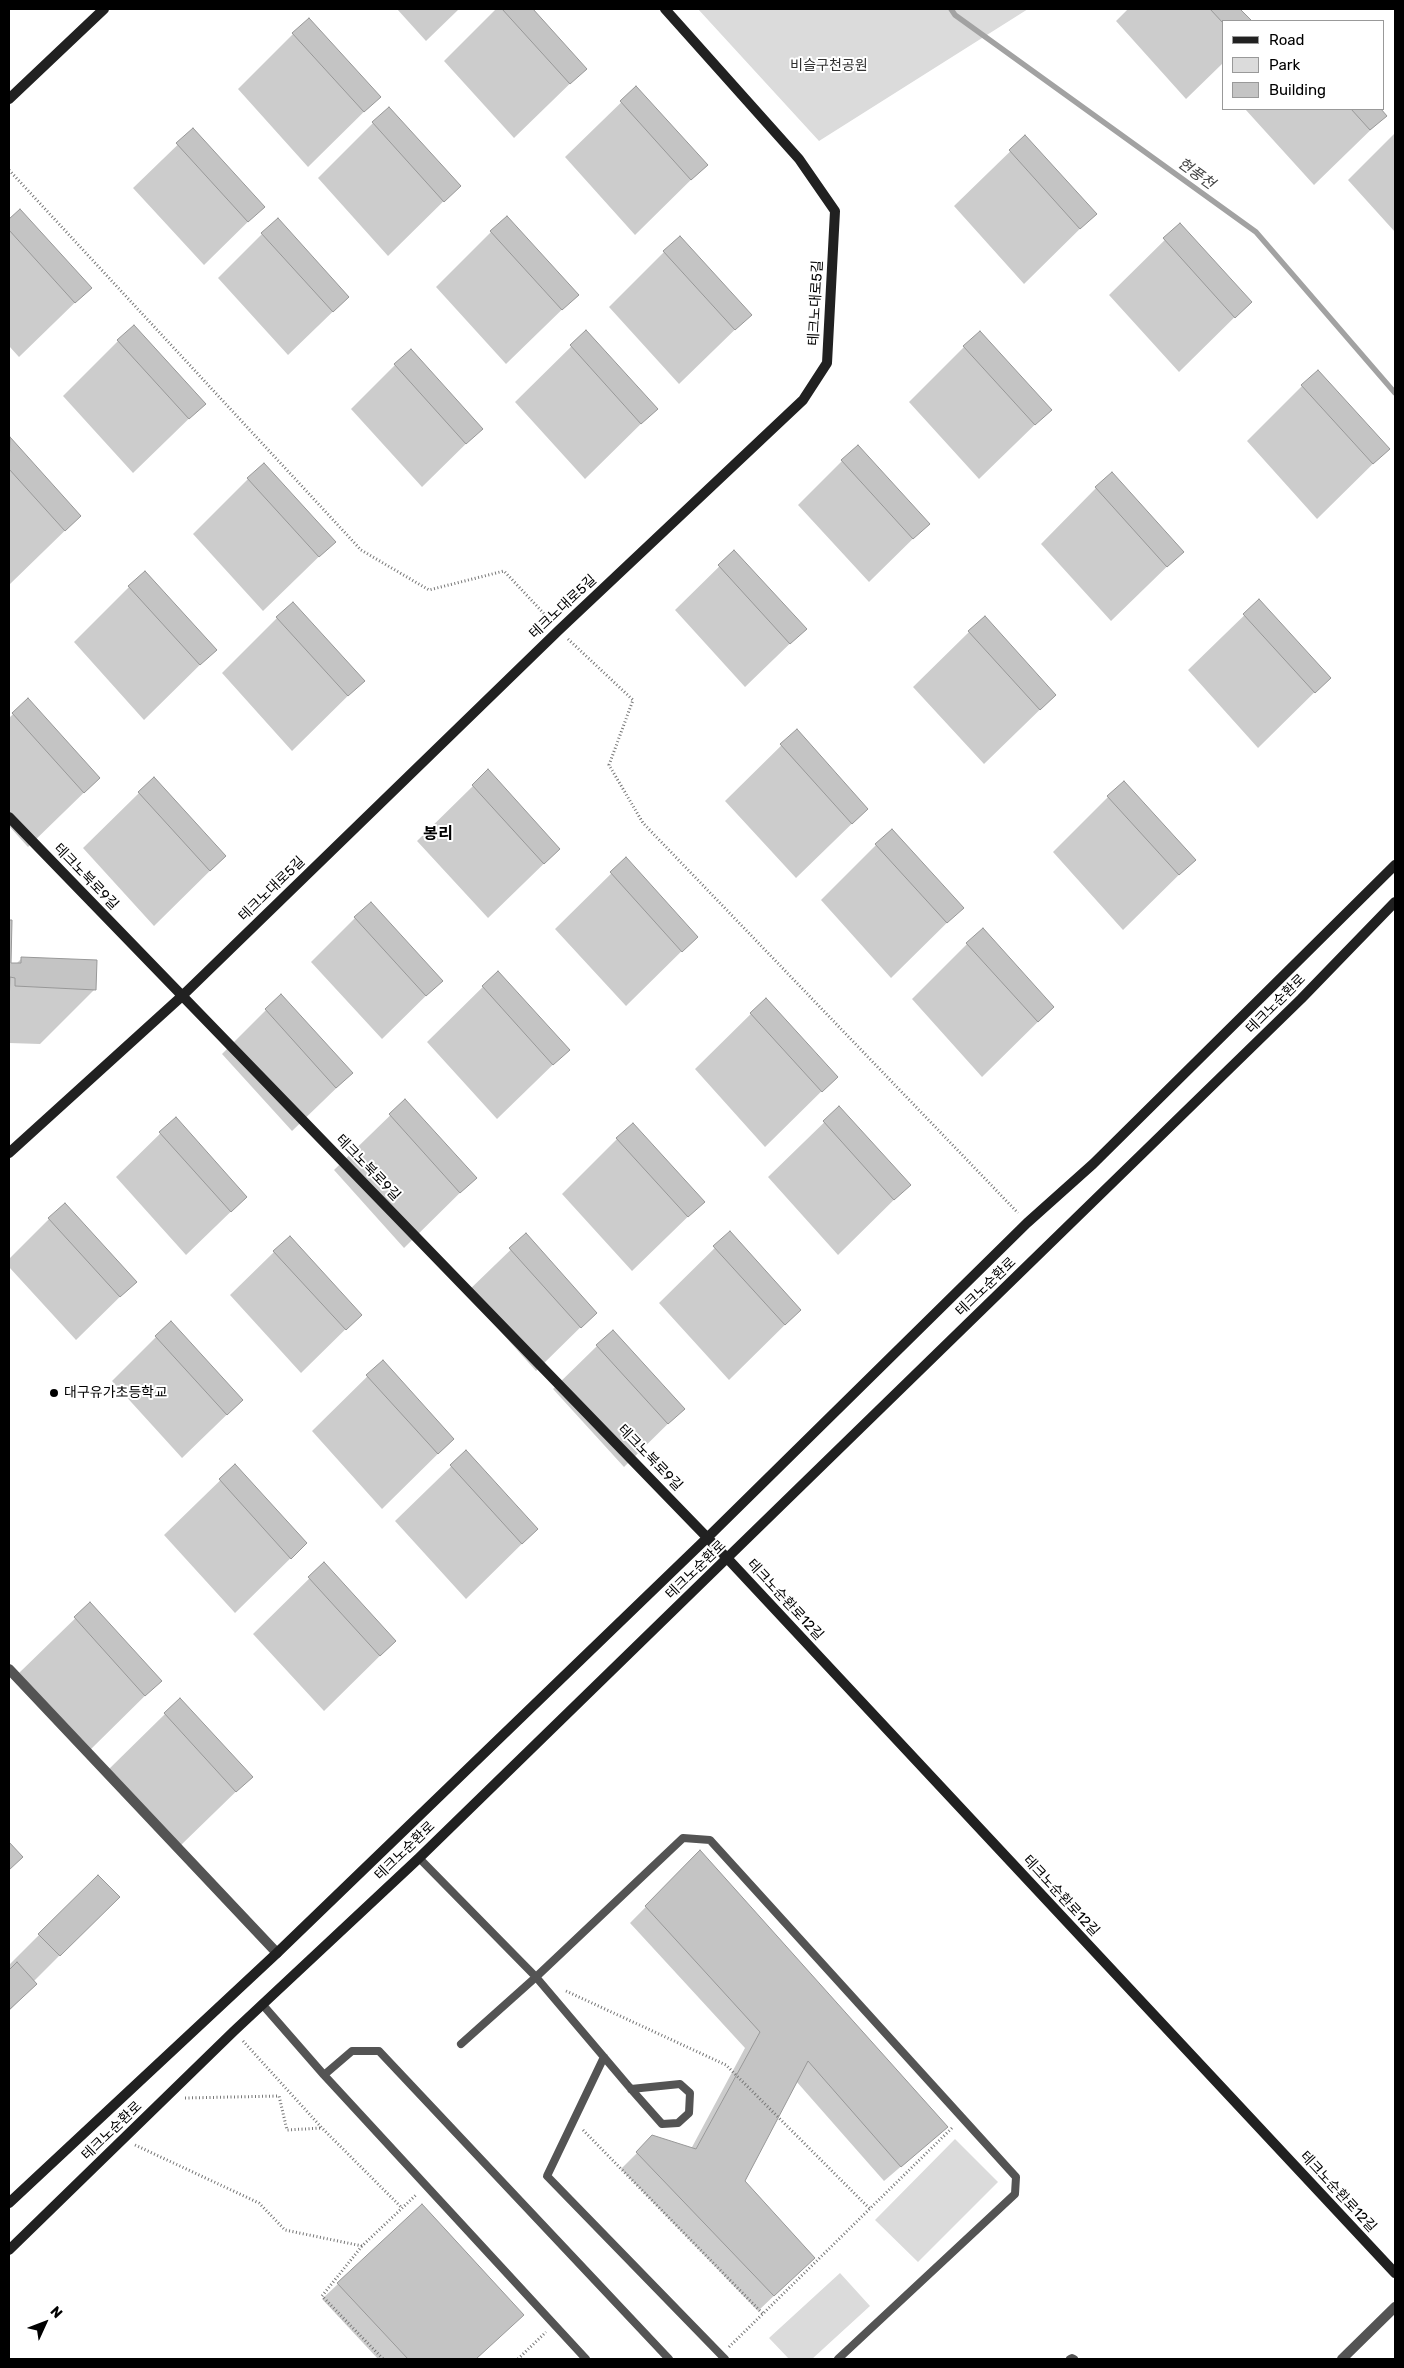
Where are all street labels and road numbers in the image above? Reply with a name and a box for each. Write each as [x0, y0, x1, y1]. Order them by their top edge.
street label: 테크노대로5길 [805, 260, 827, 346]
street label: 테크노대로5길 [526, 572, 600, 642]
street label: 테크노북로9길 [50, 840, 122, 914]
street label: 테크노대로5길 [235, 853, 309, 925]
street label: 테크노순환로 [1243, 971, 1309, 1037]
street label: 테크노북로9길 [332, 1131, 404, 1205]
street label: 테크노순환로 [952, 1254, 1020, 1320]
street label: 테크노북로9길 [614, 1421, 686, 1495]
street label: 테크노순환로 [662, 1537, 730, 1603]
street label: 테크노순환로12길 [743, 1556, 827, 1644]
street label: 테크노순환로 [371, 1818, 439, 1884]
street label: 테크노순환로12길 [1019, 1852, 1103, 1940]
street label: 테크노순환로 [78, 2098, 146, 2164]
street label: 테크노순환로12길 [1296, 2148, 1380, 2236]

